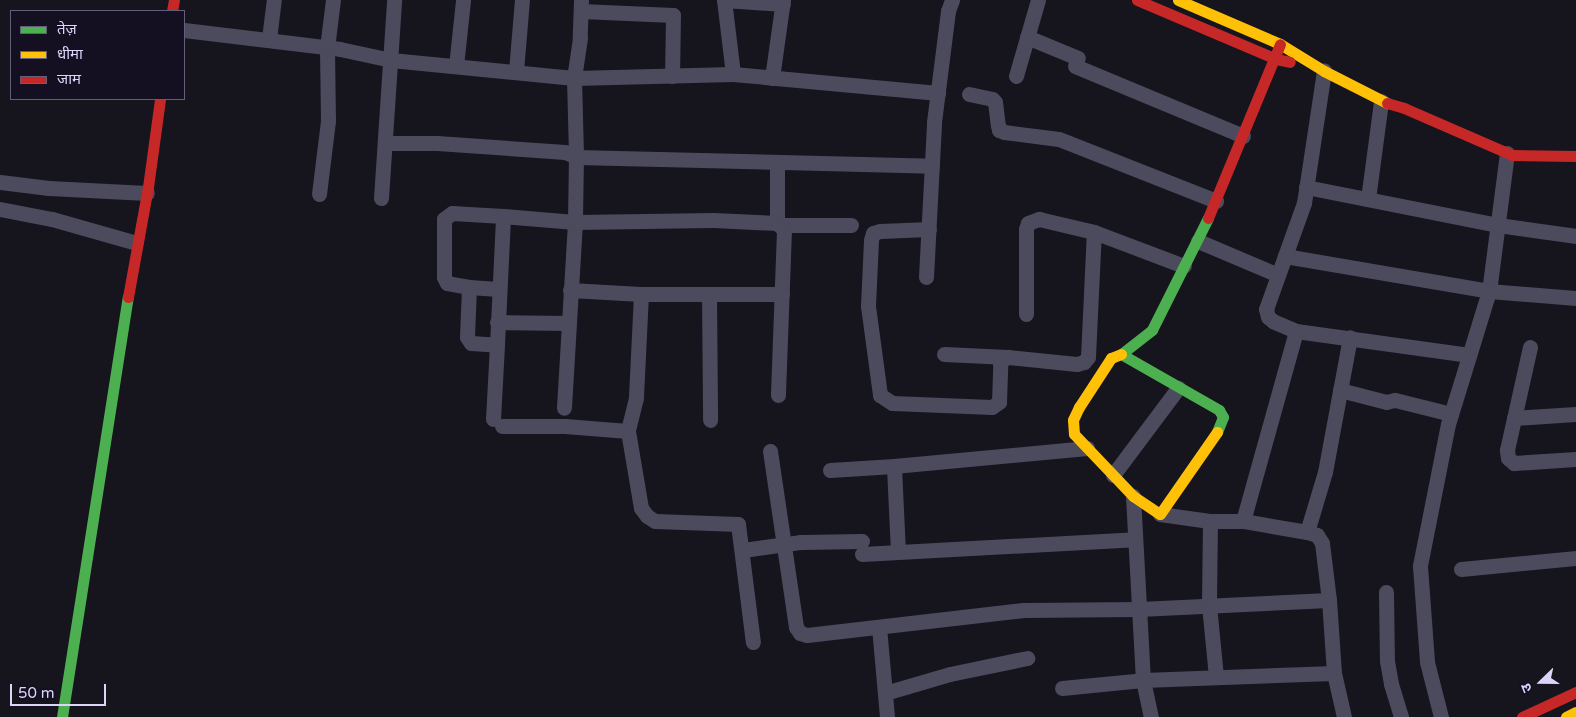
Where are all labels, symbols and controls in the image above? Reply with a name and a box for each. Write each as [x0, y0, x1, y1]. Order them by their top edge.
legend [10, 10, 185, 100]
text: तेज़ [57, 20, 77, 38]
text: धीमा [57, 45, 83, 63]
text: जाम [57, 70, 81, 88]
north arrow [1516, 657, 1566, 707]
scale bar [12, 674, 109, 706]
text: उ [1517, 681, 1536, 695]
text: 50 m [18, 684, 55, 702]

